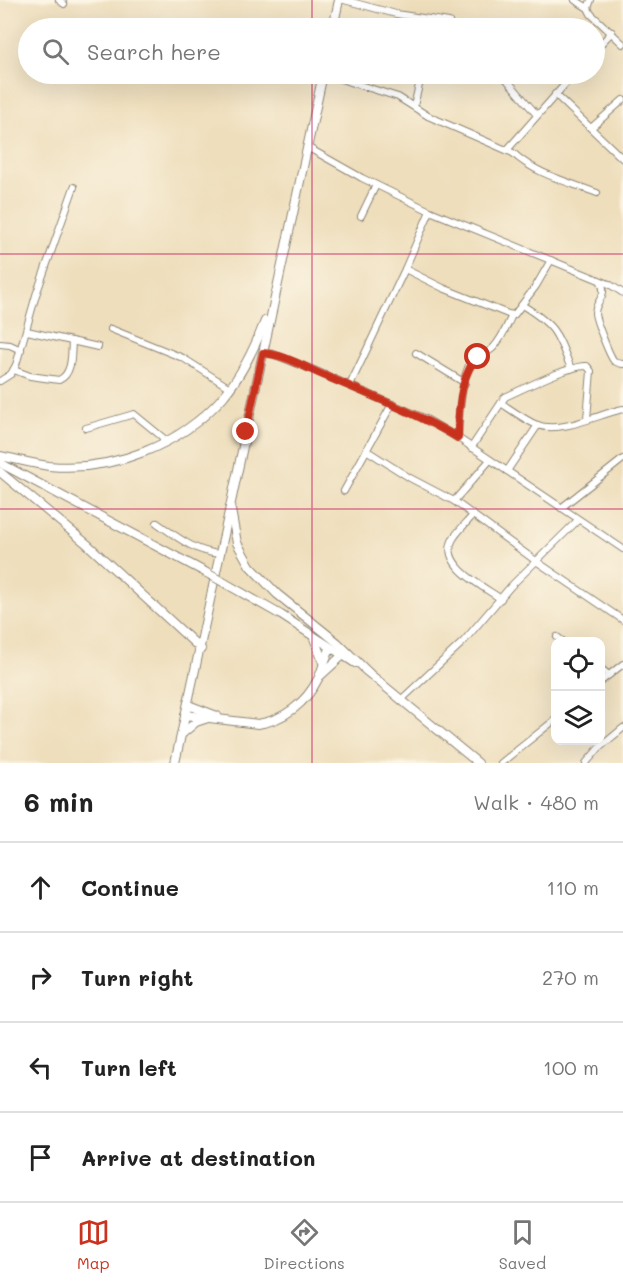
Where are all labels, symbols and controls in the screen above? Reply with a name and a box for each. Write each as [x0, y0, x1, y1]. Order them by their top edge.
search box [18, 18, 605, 84]
icon: search [39, 35, 72, 68]
text: Search here [87, 37, 221, 66]
route start [464, 343, 490, 369]
route end [232, 418, 258, 444]
map controls [551, 637, 605, 745]
button: locate [551, 637, 605, 691]
button: layers [551, 691, 605, 745]
text: 6 min [24, 785, 93, 819]
text: Walk · 480 m [473, 789, 599, 815]
icon: ahead [24, 871, 57, 904]
text: Continue [81, 873, 179, 902]
text: 110 m [546, 874, 599, 900]
icon: right [24, 961, 57, 994]
text: Turn right [81, 963, 193, 992]
text: 270 m [542, 964, 599, 990]
icon: left [24, 1051, 57, 1084]
text: Turn left [81, 1053, 177, 1082]
text: 100 m [543, 1054, 599, 1080]
icon: arrive [24, 1141, 57, 1174]
text: Arrive at destination [81, 1143, 316, 1172]
tab: Map [77, 1216, 110, 1273]
tab: Directions [264, 1216, 345, 1273]
tab: Saved [499, 1216, 546, 1273]

